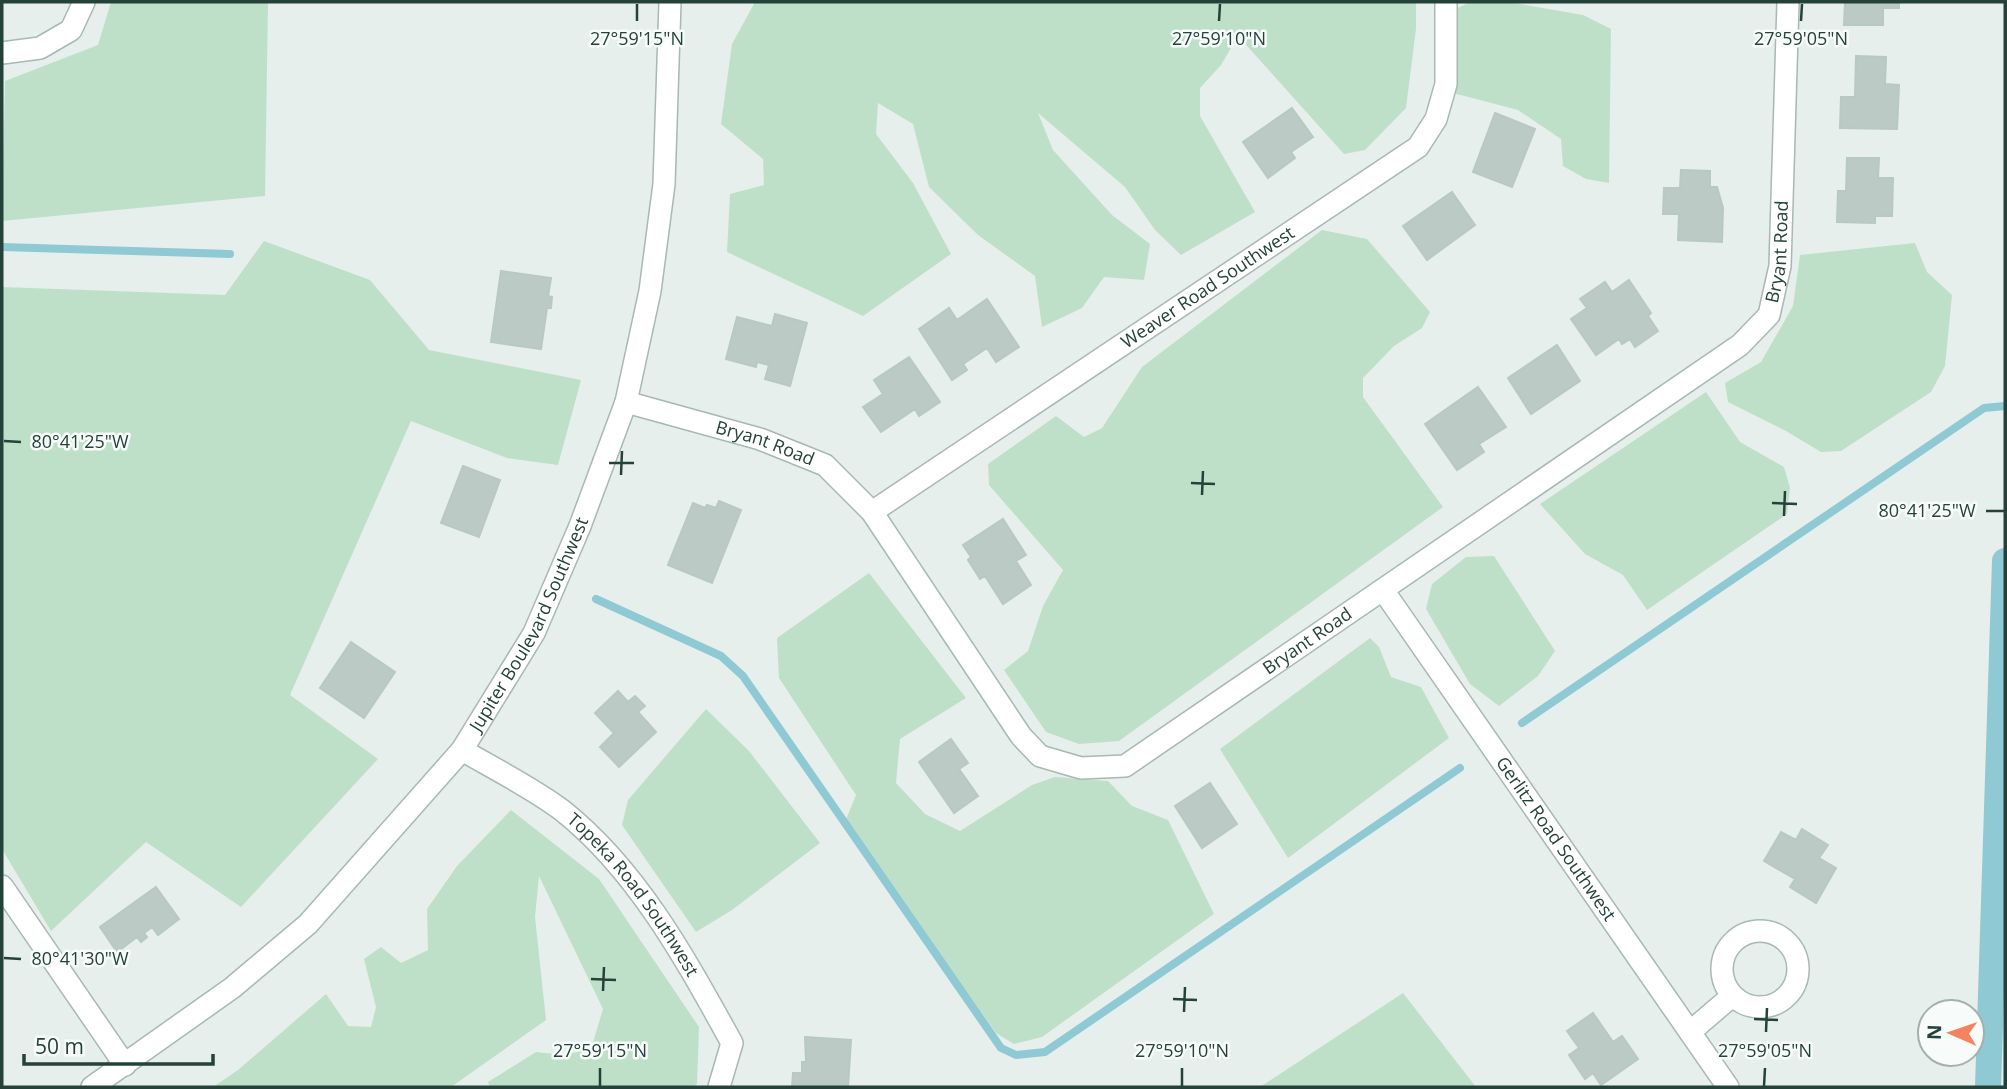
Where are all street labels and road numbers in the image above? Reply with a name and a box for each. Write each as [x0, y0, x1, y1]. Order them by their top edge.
street label: Bryant Road [1759, 200, 1793, 305]
street label: Weaver Road Southwest [1116, 220, 1299, 353]
street label: Bryant Road [713, 414, 818, 471]
street label: Jupiter Boulevard Southwest [462, 514, 593, 737]
street label: Bryant Road [1258, 601, 1356, 679]
street label: Gerlitz Road Southwest [1491, 751, 1622, 925]
street label: Topeka Road Southwest [563, 807, 705, 981]

